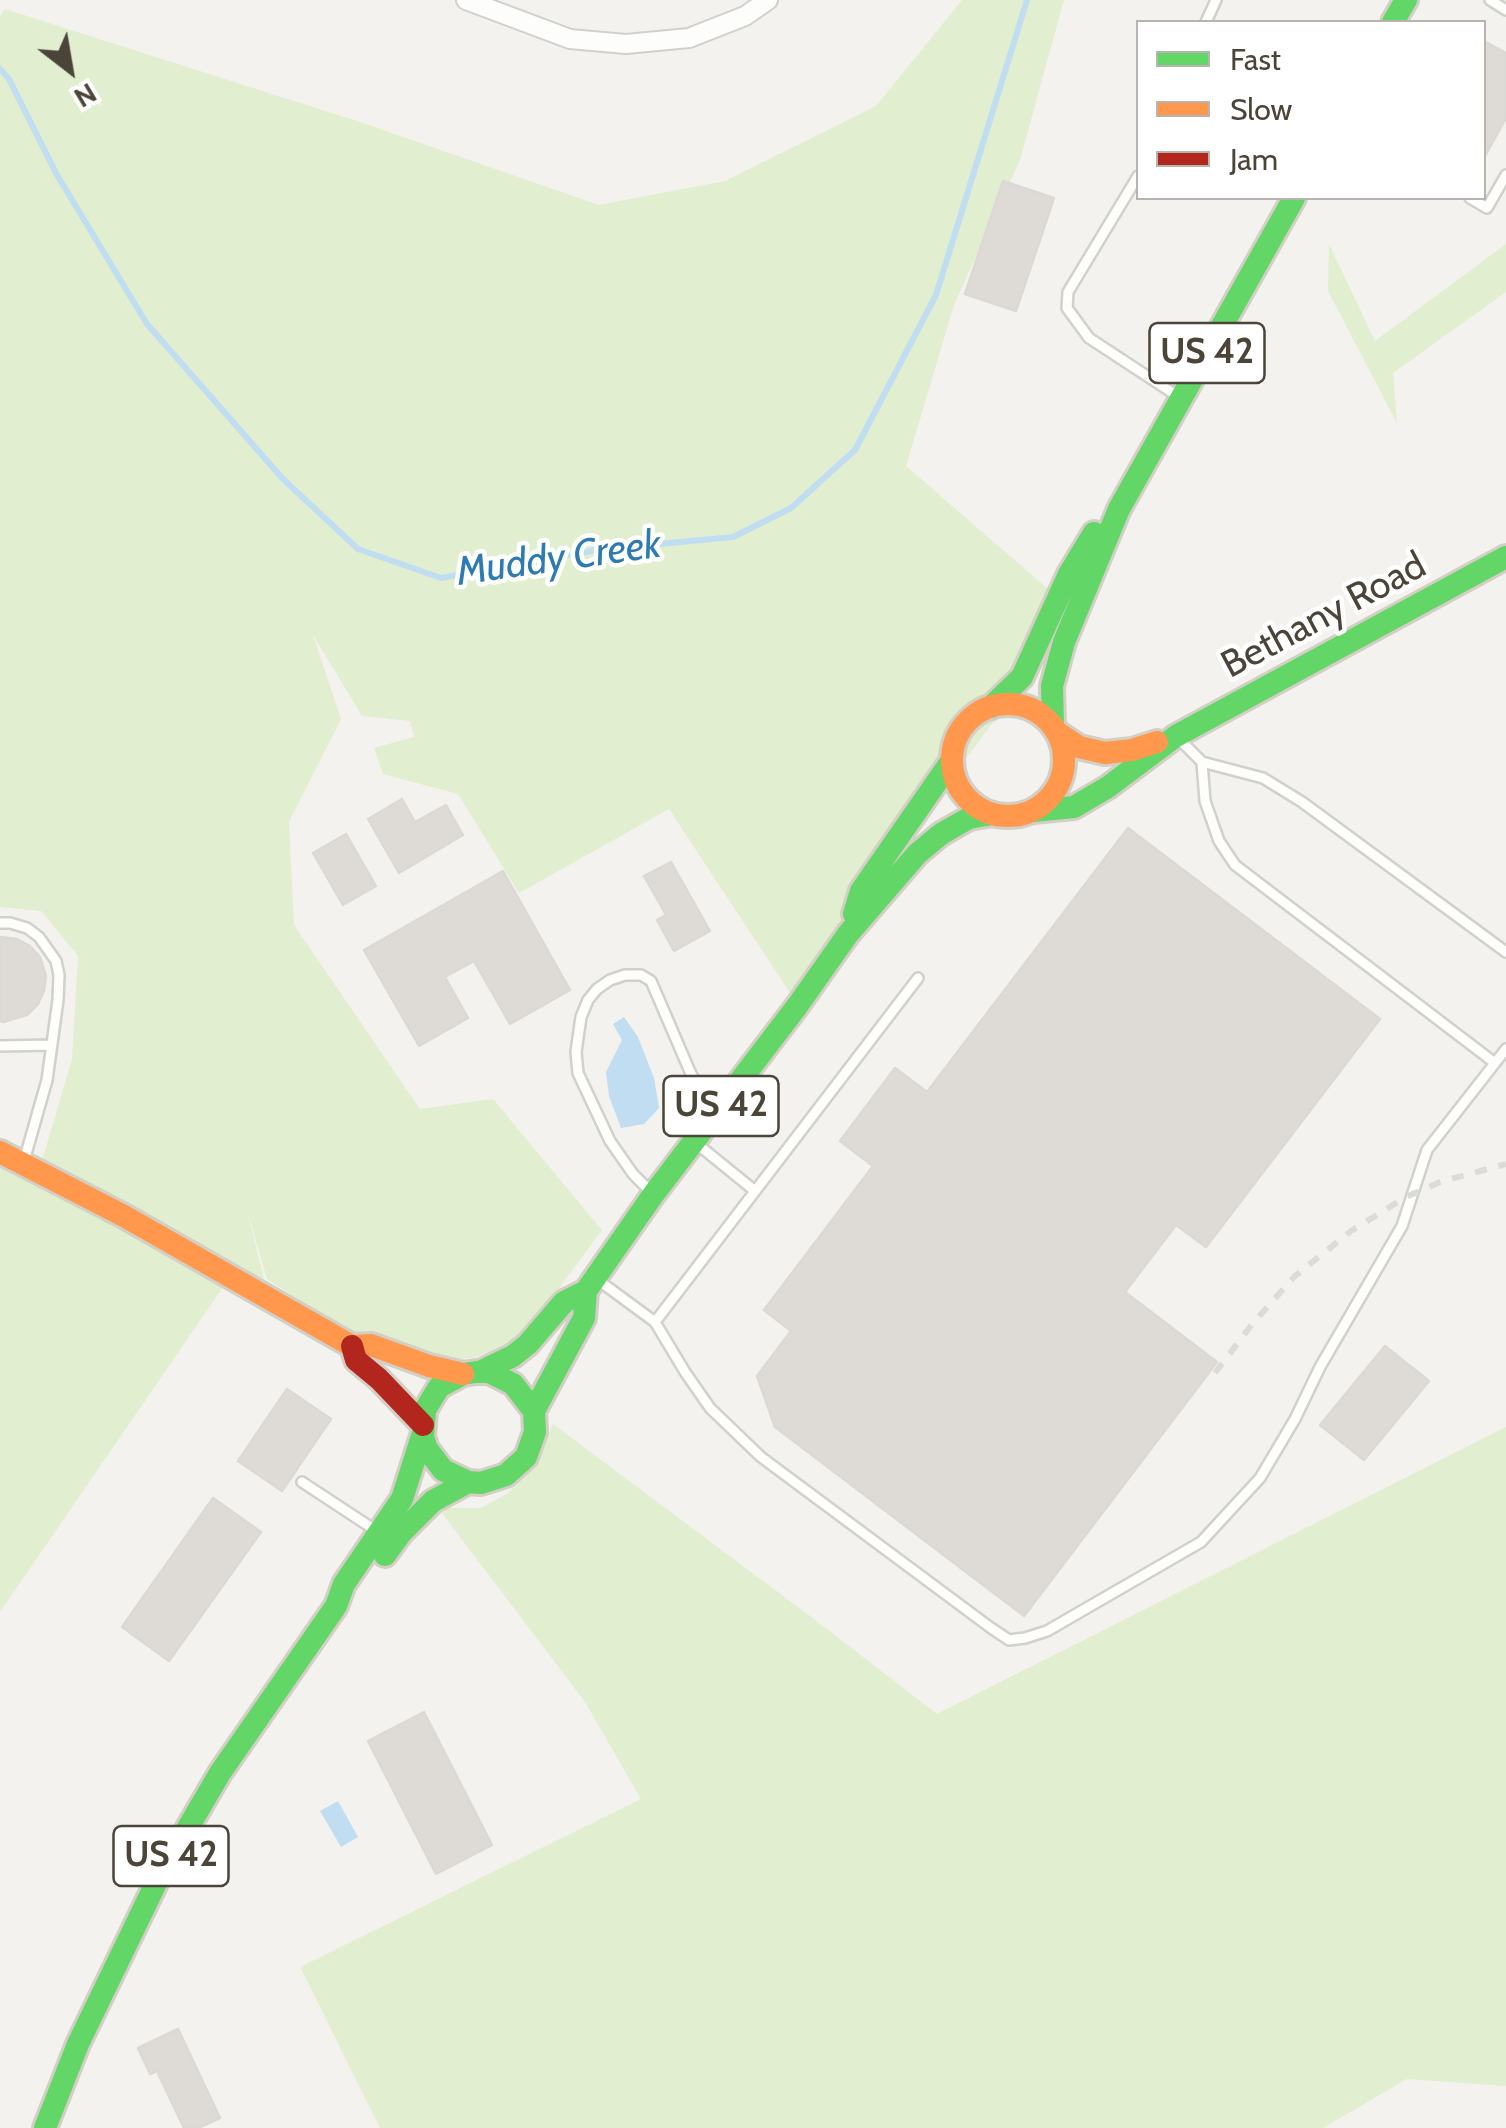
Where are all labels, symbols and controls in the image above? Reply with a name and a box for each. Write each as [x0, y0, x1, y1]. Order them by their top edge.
north arrow [20, 20, 120, 120]
legend [1136, 20, 1486, 200]
text: Fast [1230, 41, 1281, 78]
text: N [68, 76, 103, 115]
text: Slow [1230, 91, 1292, 128]
text: Jam [1230, 141, 1278, 178]
road number: US 42 [1150, 323, 1264, 383]
water label: Muddy Creek [454, 521, 664, 597]
street label: Bethany Road [1214, 543, 1434, 689]
road number: US 42 [664, 1076, 778, 1136]
road number: US 42 [114, 1826, 228, 1886]

